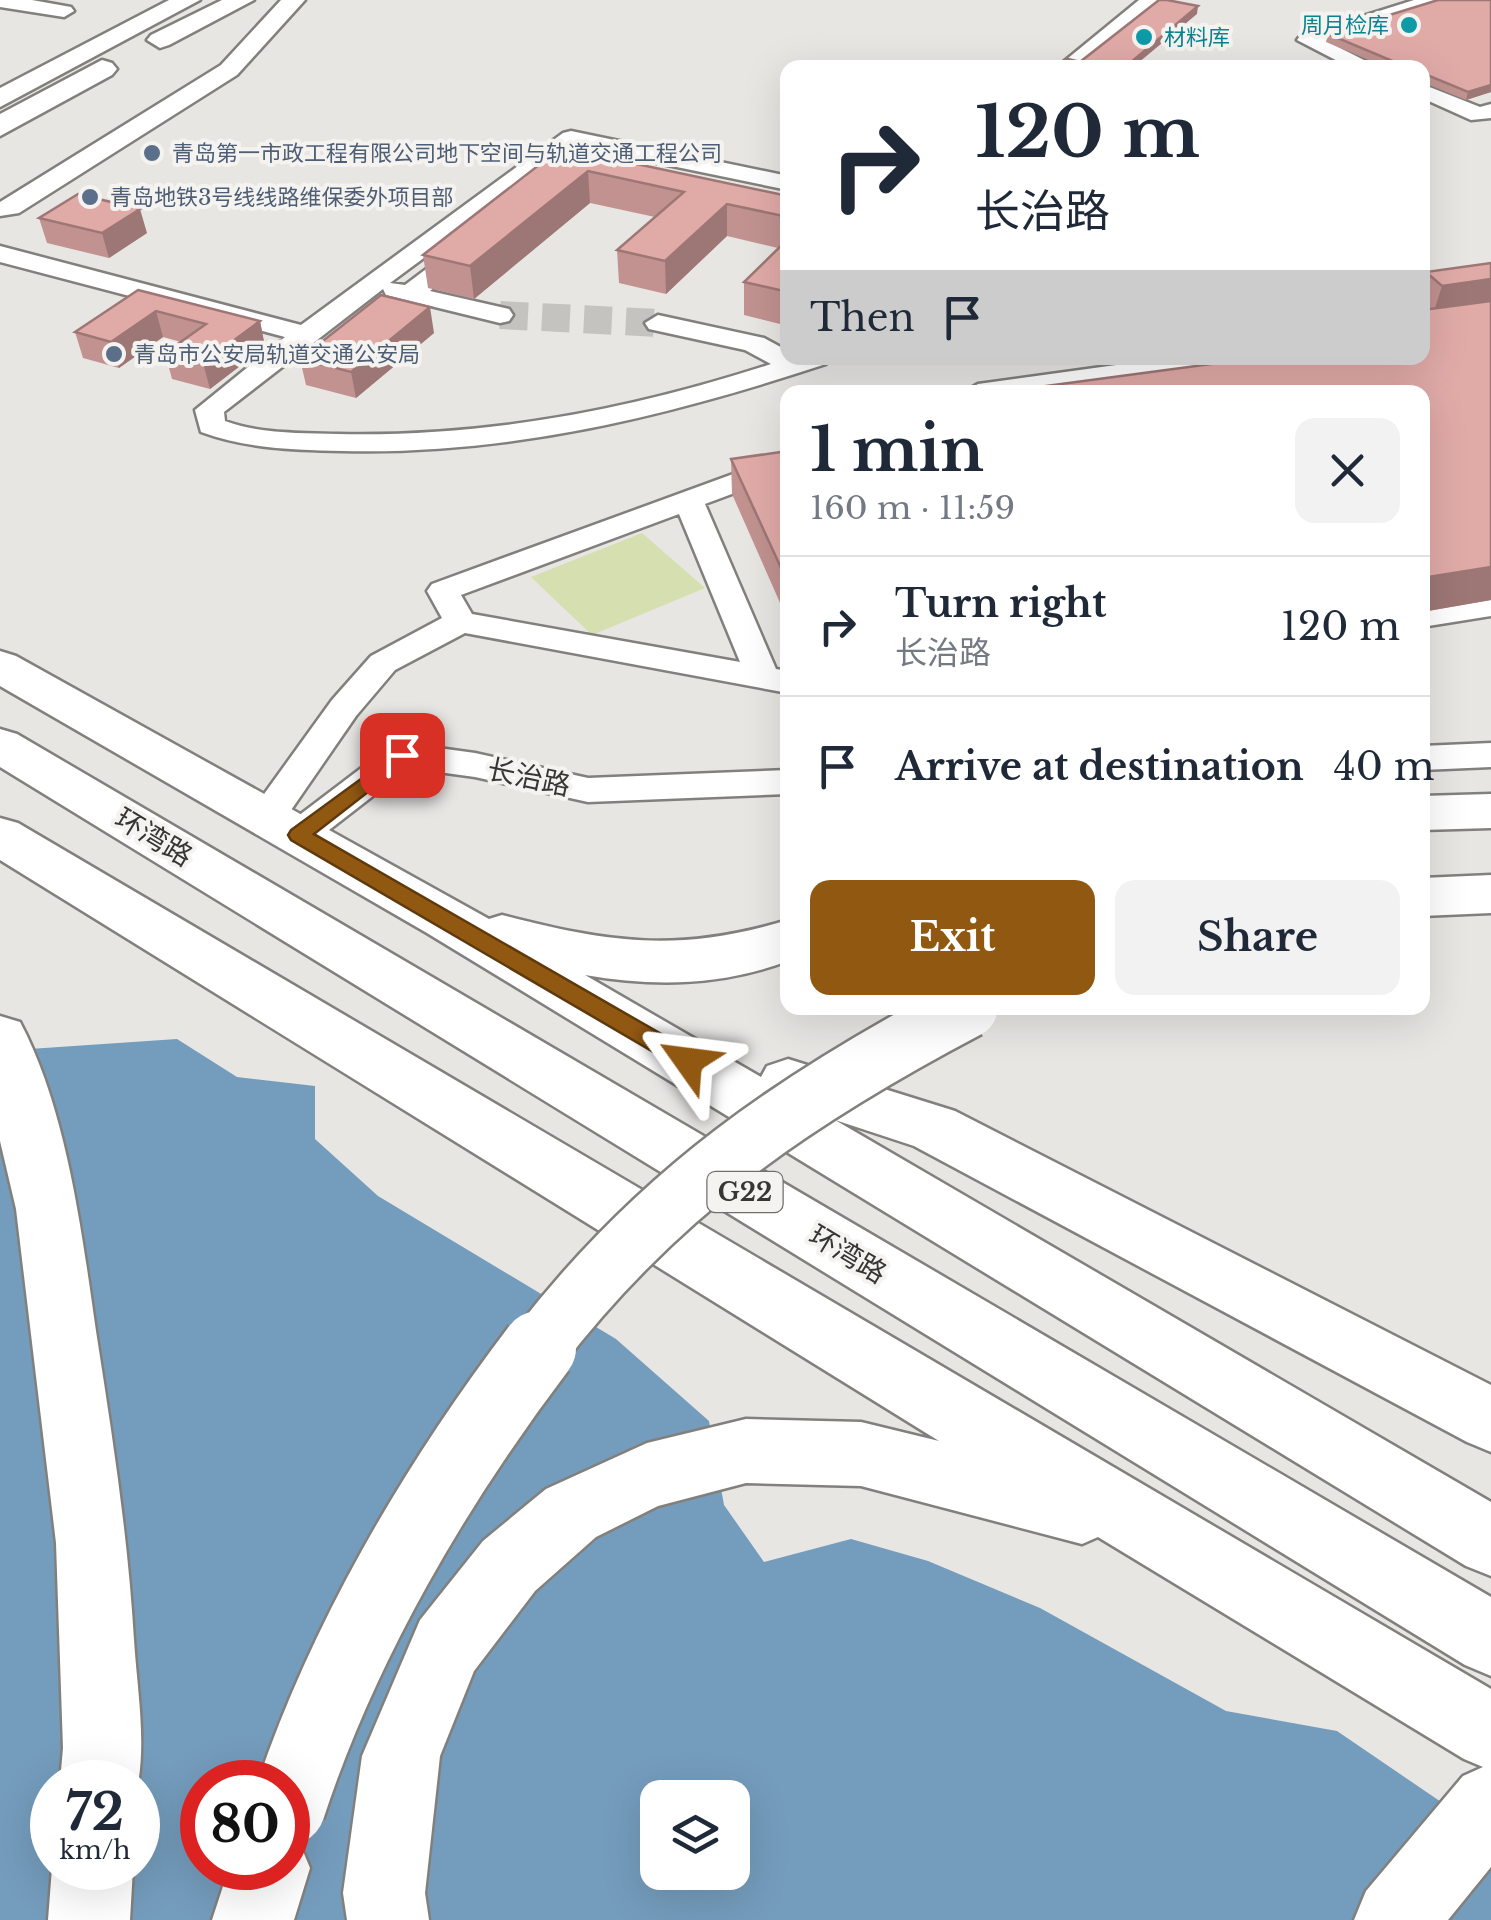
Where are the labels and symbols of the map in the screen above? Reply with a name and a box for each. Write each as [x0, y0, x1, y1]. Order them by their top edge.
place label: 周月检库 [1301, 12, 1389, 39]
marker: 周月检库 [1398, 14, 1420, 36]
place label: 材料库 [1164, 24, 1230, 51]
marker: 材料库 [1133, 26, 1155, 48]
place label: 青岛第一市政工程有限公司地下空间与轨道交通工程公司 [172, 140, 722, 167]
marker: 青岛第一市政工程有限公司地下空间与轨道交通工程公司 [141, 142, 163, 164]
place label: 青岛地铁3号线线路维保委外项目部 [110, 184, 454, 211]
marker: 青岛地铁3号线线路维保委外项目部 [79, 186, 101, 208]
place label: 青岛市公安局轨道交通公安局 [134, 341, 420, 368]
marker: 青岛市公安局轨道交通公安局 [103, 343, 125, 365]
pin [360, 713, 445, 798]
street label: 长治路 [484, 752, 574, 803]
street label: 环湾路 [109, 801, 199, 874]
position arrow [636, 1009, 740, 1113]
road number: G22 [708, 1172, 782, 1212]
street label: 环湾路 [803, 1218, 893, 1291]
speed limit sign: 80 [180, 1760, 310, 1890]

